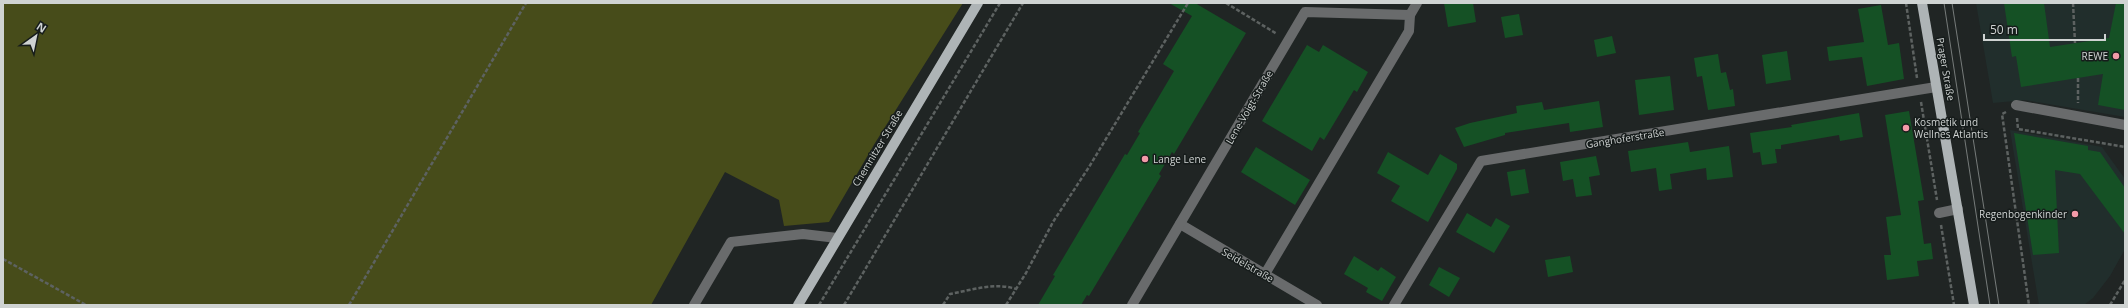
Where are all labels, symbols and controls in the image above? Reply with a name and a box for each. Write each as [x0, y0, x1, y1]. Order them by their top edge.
north arrow [16, 16, 56, 56]
scale bar [1984, 16, 2105, 42]
text: N [34, 18, 50, 36]
text: 50 m [1990, 21, 2018, 38]
street label: Prager Straße [1934, 36, 1959, 102]
place label: REWE [2081, 49, 2108, 63]
marker: REWE [2111, 51, 2121, 61]
street label: Lene-Voigt-Straße [1222, 67, 1276, 146]
street label: Chemnitzer Straße [849, 107, 906, 189]
place label: Kosmetik und Wellnes Atlantis [1914, 115, 1988, 141]
marker: Kosmetik und Wellnes Atlantis [1901, 123, 1911, 133]
street label: Ganghoferstraße [1585, 125, 1666, 151]
place label: Lange Lene [1153, 152, 1207, 166]
marker: Lange Lene [1140, 154, 1150, 164]
place label: Regenbogenkinder [1979, 207, 2067, 221]
marker: Regenbogenkinder [2070, 209, 2080, 219]
street label: Seidelstraße [1220, 245, 1277, 286]

